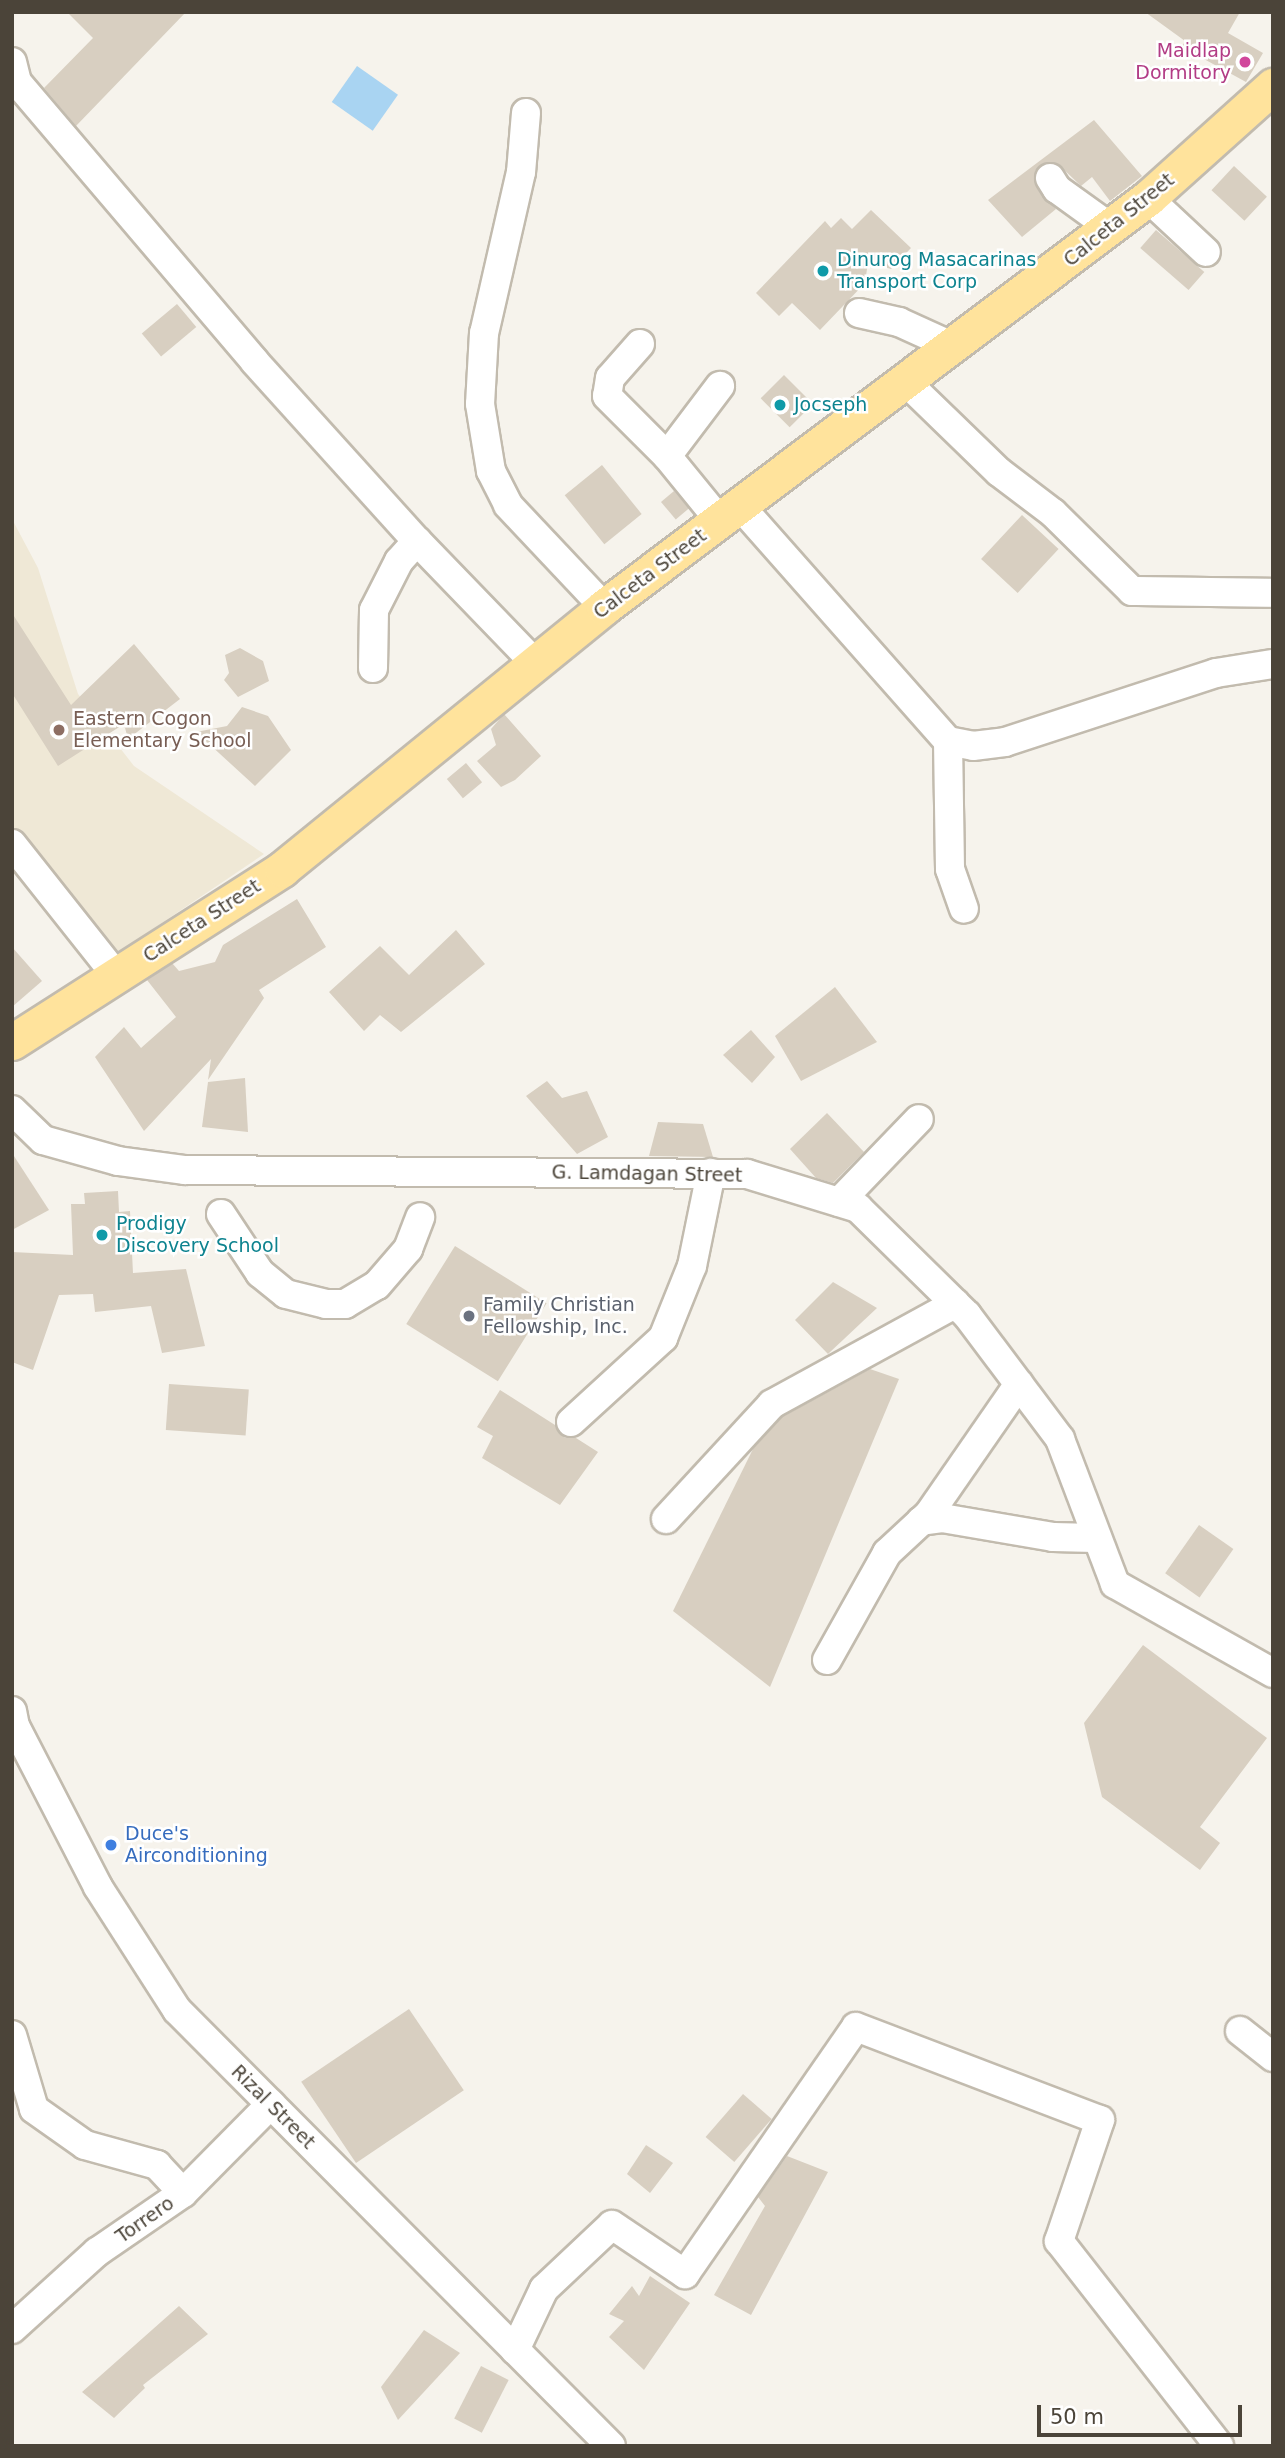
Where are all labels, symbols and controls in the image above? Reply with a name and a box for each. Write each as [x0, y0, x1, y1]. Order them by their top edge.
place label: Maidlap Dormitory [1135, 40, 1231, 84]
marker: Maidlap Dormitory [1237, 54, 1253, 70]
street label: Calceta Street [1059, 169, 1179, 271]
place label: Dinurog Masacarinas Transport Corp [837, 249, 1036, 293]
marker: Dinurog Masacarinas Transport Corp [815, 263, 831, 279]
place label: Jocseph [794, 394, 867, 416]
marker: Jocseph [772, 397, 788, 413]
street label: Calceta Street [589, 524, 711, 624]
place label: Eastern Cogon Elementary School [73, 708, 251, 752]
marker: Eastern Cogon Elementary School [51, 722, 67, 738]
street label: Calceta Street [139, 875, 265, 967]
street label: G. Lamdagan Street [551, 1161, 743, 1187]
place label: Prodigy Discovery School [116, 1213, 279, 1257]
marker: Prodigy Discovery School [94, 1227, 110, 1243]
place label: Family Christian Fellowship, Inc. [483, 1294, 635, 1338]
marker: Family Christian Fellowship, Inc. [461, 1308, 477, 1324]
place label: Duce's Airconditioning [125, 1823, 268, 1867]
marker: Duce's Airconditioning [103, 1837, 119, 1853]
street label: Rizal Street [226, 2060, 320, 2154]
street label: Torrero [112, 2192, 178, 2248]
scale bar [1040, 2392, 1245, 2436]
text: 50 m [1050, 2405, 1104, 2429]

